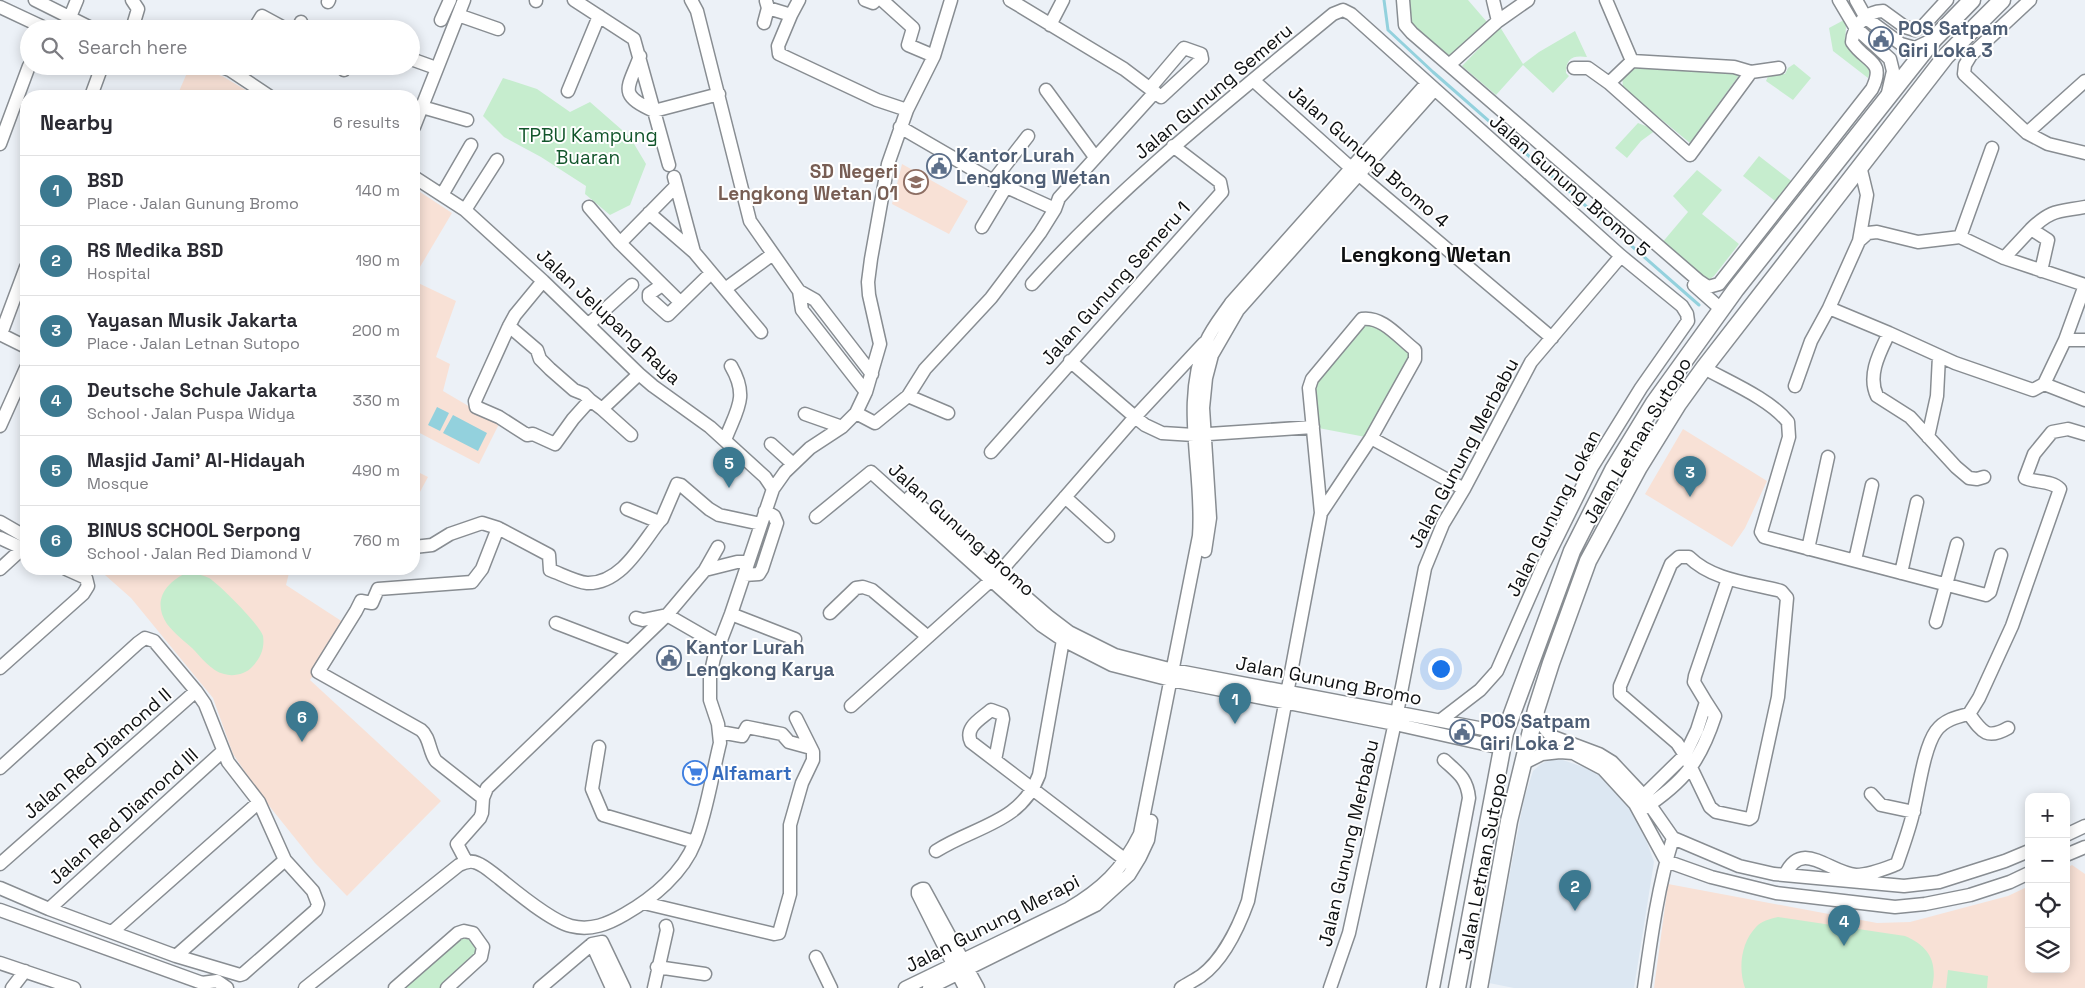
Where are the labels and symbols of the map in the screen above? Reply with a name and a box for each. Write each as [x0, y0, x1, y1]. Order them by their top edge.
place label: POS Satpam Giri Loka 3 [1898, 16, 2008, 63]
street label: Jalan Gunung Semeru [1129, 18, 1298, 165]
public building icon: POS Satpam Giri Loka 3 [1868, 26, 1894, 52]
street label: Jalan Gunung Bromo 4 [1283, 79, 1455, 233]
street label: Jalan Gunung Bromo 5 [1484, 109, 1655, 262]
park label: TPBU Kampung Buaran [518, 123, 658, 170]
place label: Kantor Lurah Lengkong Wetan [956, 143, 1110, 190]
public building icon: Kantor Lurah Lengkong Wetan [926, 153, 952, 179]
place label: SD Negeri Lengkong Wetan 01 [718, 159, 898, 206]
school or university icon: SD Negeri Lengkong Wetan 01 [903, 169, 929, 195]
street label: Jalan Gunung Semeru 1 [1035, 196, 1196, 370]
district label: Lengkong Wetan [1341, 241, 1511, 268]
street label: Jalan Jelupang Raya [531, 243, 686, 390]
street label: Jalan Letnan Sutopo [1578, 352, 1697, 528]
street label: Jalan Gunung Merbabu [1403, 354, 1524, 553]
street label: Jalan Gunung Lokan [1500, 425, 1606, 601]
pin: 5 [713, 447, 745, 488]
pin: 3 [1674, 456, 1706, 497]
street label: Jalan Gunung Bromo [883, 457, 1040, 602]
place label: Kantor Lurah Lengkong Karya [686, 635, 835, 682]
public building icon: Kantor Lurah Lengkong Karya [656, 645, 682, 671]
street label: Jalan Gunung Bromo [1234, 650, 1424, 711]
your location [1428, 656, 1454, 682]
street label: Jalan Red Diamond II [18, 682, 177, 825]
pin: 1 [1219, 683, 1251, 724]
pin: 6 [286, 701, 318, 742]
place label: POS Satpam Giri Loka 2 [1480, 709, 1590, 756]
public building icon: POS Satpam Giri Loka 2 [1449, 719, 1475, 745]
street label: Jalan Gunung Merbabu [1312, 737, 1384, 949]
street label: Jalan Red Diamond III [43, 742, 203, 890]
supermarket icon: Alfamart [682, 760, 708, 786]
place label: Alfamart [712, 761, 792, 786]
street label: Jalan Letnan Sutopo [1452, 770, 1513, 962]
street label: Jalan Gunung Merapi [901, 869, 1084, 978]
pin: 2 [1559, 870, 1591, 911]
pin: 4 [1828, 905, 1860, 946]

